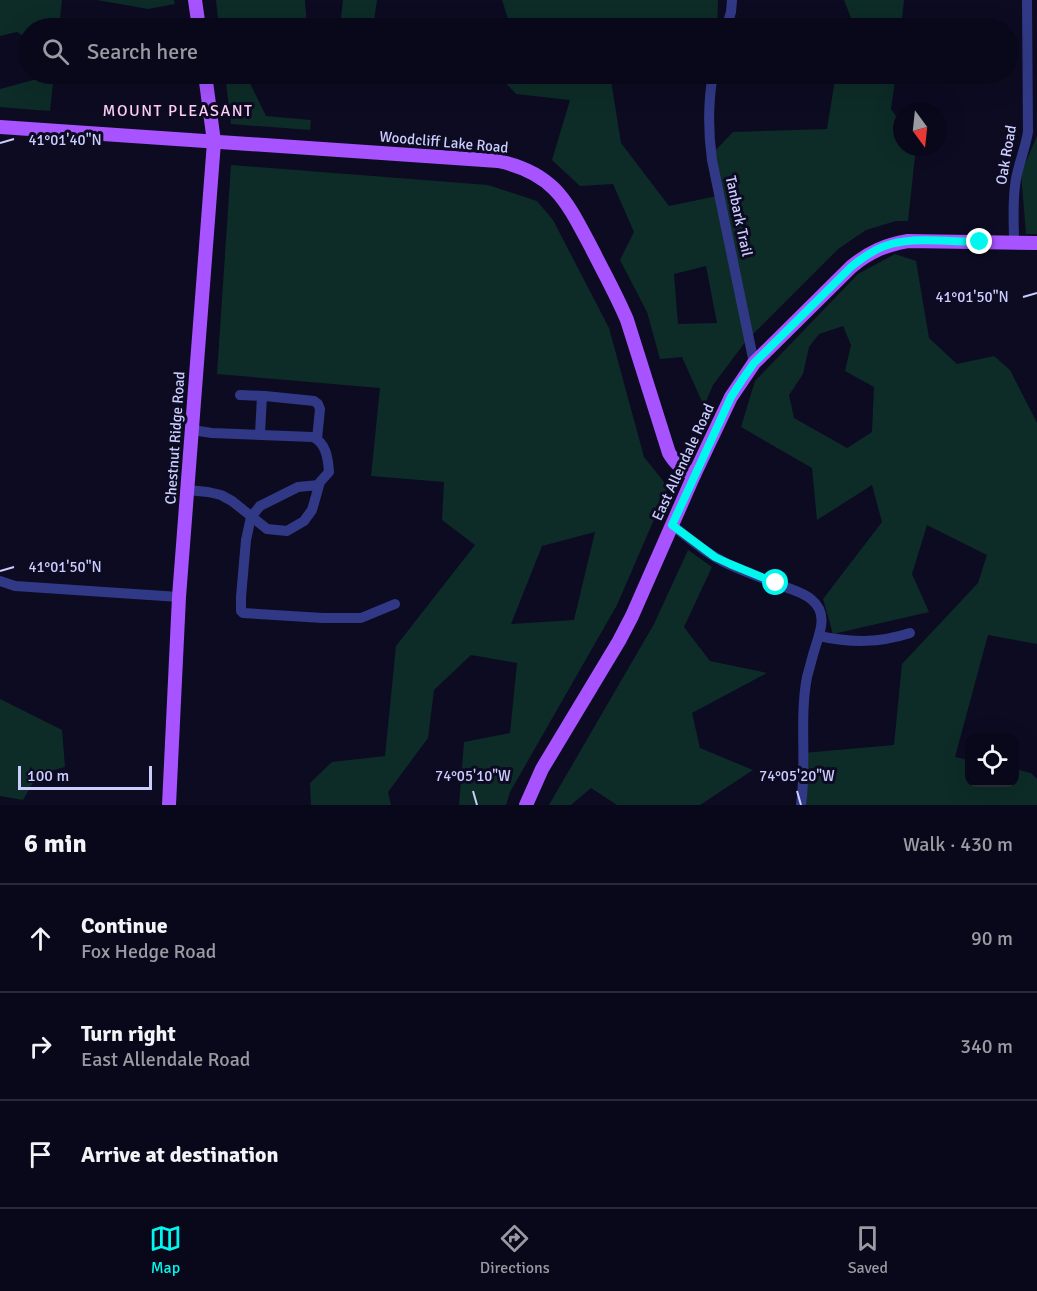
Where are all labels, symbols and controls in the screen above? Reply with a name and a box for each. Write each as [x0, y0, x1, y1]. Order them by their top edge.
search box [18, 18, 1019, 84]
icon: search [39, 35, 72, 68]
text: Search here [87, 38, 198, 65]
district label: MOUNT PLEASANT [103, 101, 253, 121]
north arrow [893, 102, 947, 156]
street label: Oak Road [992, 124, 1020, 186]
street label: Woodcliff Lake Road [379, 127, 509, 157]
text: 41°01'40"N [28, 131, 102, 149]
street label: Tanbark Trail [722, 174, 756, 258]
route end [966, 228, 992, 254]
text: 41°01'50"N [935, 288, 1009, 306]
street label: Chestnut Ridge Road [161, 371, 189, 505]
street label: East Allendale Road [648, 401, 718, 523]
text: 41°01'50"N [28, 558, 102, 576]
route start [762, 569, 788, 595]
map controls [965, 733, 1019, 787]
button: locate [965, 733, 1019, 787]
scale bar [18, 763, 152, 790]
text: 100 m [27, 766, 69, 786]
text: 74°05'10"W [435, 767, 511, 785]
text: 74°05'20"W [759, 767, 835, 785]
text: 6 min [24, 828, 87, 860]
text: Walk · 430 m [903, 832, 1013, 857]
text: Continue [81, 912, 168, 939]
icon: ahead [24, 922, 57, 955]
text: 90 m [971, 926, 1013, 951]
text: Fox Hedge Road [81, 939, 216, 964]
text: Turn right [81, 1020, 176, 1047]
icon: right [24, 1030, 57, 1063]
text: 340 m [960, 1034, 1013, 1059]
text: East Allendale Road [81, 1047, 250, 1072]
icon: arrive [24, 1138, 57, 1171]
text: Arrive at destination [81, 1141, 278, 1168]
tab: Map [149, 1222, 182, 1278]
tab: Directions [480, 1222, 550, 1278]
tab: Saved [848, 1222, 888, 1278]

